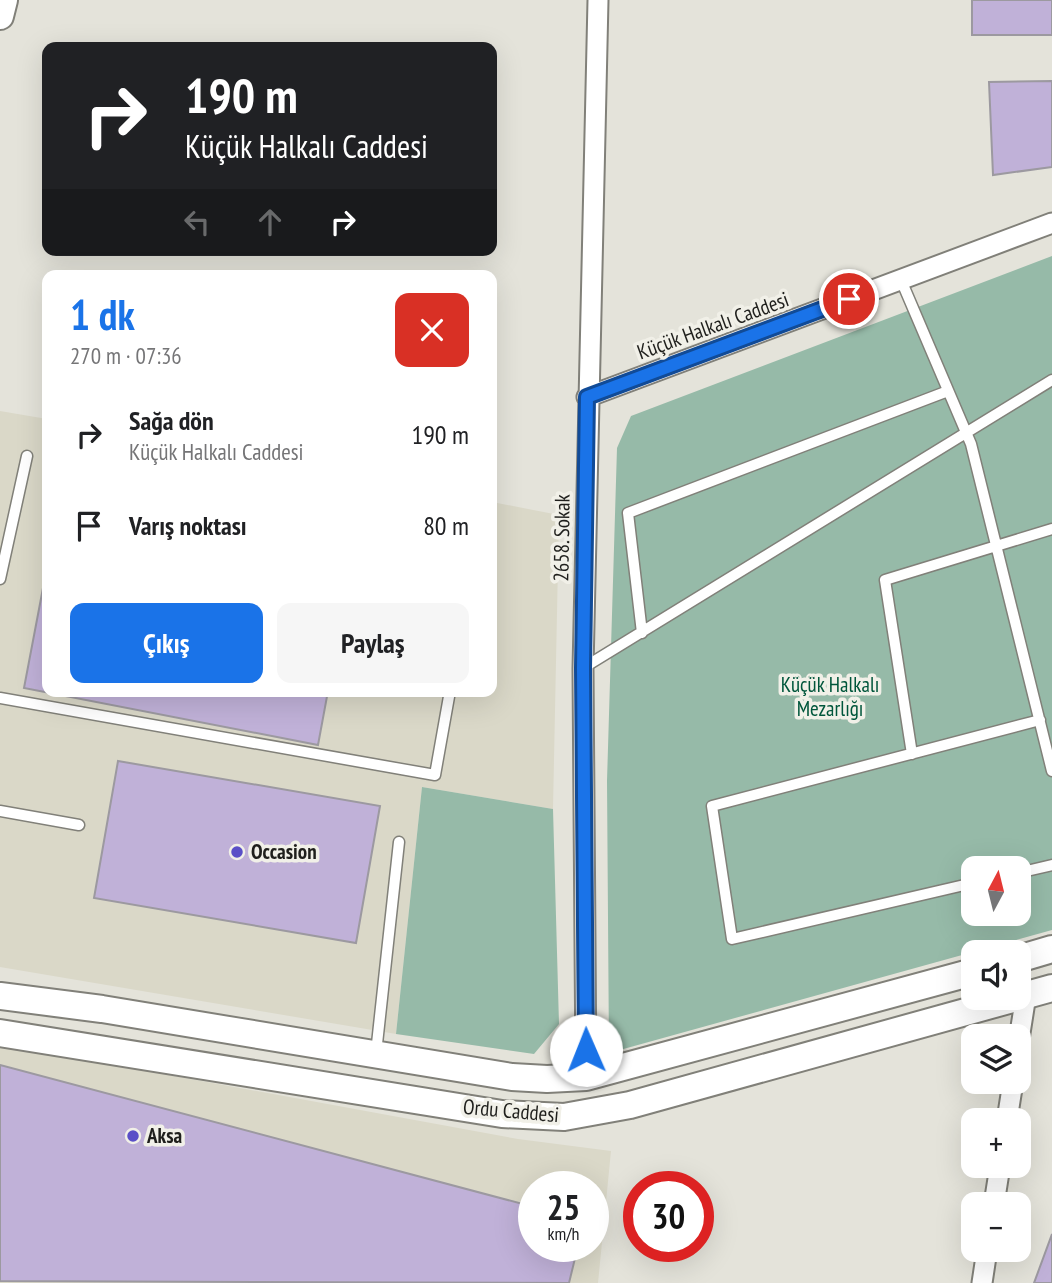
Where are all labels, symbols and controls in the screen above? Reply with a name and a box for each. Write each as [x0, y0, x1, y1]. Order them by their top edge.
text: 190 m [185, 63, 298, 127]
icon: right [70, 70, 161, 161]
text: Küçük Halkalı Caddesi [185, 125, 428, 167]
icon: left [178, 203, 216, 241]
icon: ahead [251, 203, 289, 241]
icon: right [324, 203, 362, 241]
pin [819, 269, 879, 329]
icon: arrive [830, 280, 868, 318]
street label: Küçük Halkalı Caddesi [633, 286, 792, 365]
text: 1 dk [70, 287, 135, 342]
button: close [395, 293, 469, 367]
text: 270 m · 07:36 [70, 341, 182, 370]
text: Sağa dön [129, 404, 214, 437]
icon: right [70, 416, 108, 454]
text: 190 m [411, 418, 469, 451]
text: Küçük Halkalı Caddesi [129, 437, 304, 466]
street label: 2658. Sokak [547, 494, 576, 582]
icon: arrive [70, 507, 108, 545]
text: Varış noktası [129, 509, 247, 542]
text: 80 m [423, 509, 469, 542]
button: Çıkış [70, 603, 263, 683]
button: Paylaş [277, 603, 469, 683]
park label: Küçük Halkalı Mezarlığı [781, 671, 879, 722]
place label: Occasion [251, 838, 317, 865]
marker: Occasion [229, 844, 245, 860]
north arrow [961, 856, 1031, 926]
map controls [961, 856, 1031, 1262]
button: sound [961, 940, 1031, 1010]
position arrow [549, 1013, 623, 1087]
button: layers [961, 1024, 1031, 1094]
street label: Ordu Caddesi [462, 1093, 560, 1128]
button: + [961, 1108, 1031, 1178]
place label: Aksa [146, 1122, 183, 1149]
marker: Aksa [125, 1128, 141, 1144]
speed limit sign: 30 [623, 1171, 714, 1262]
text: 25 [547, 1184, 580, 1230]
button: − [961, 1192, 1031, 1262]
text: km/h [548, 1222, 579, 1245]

